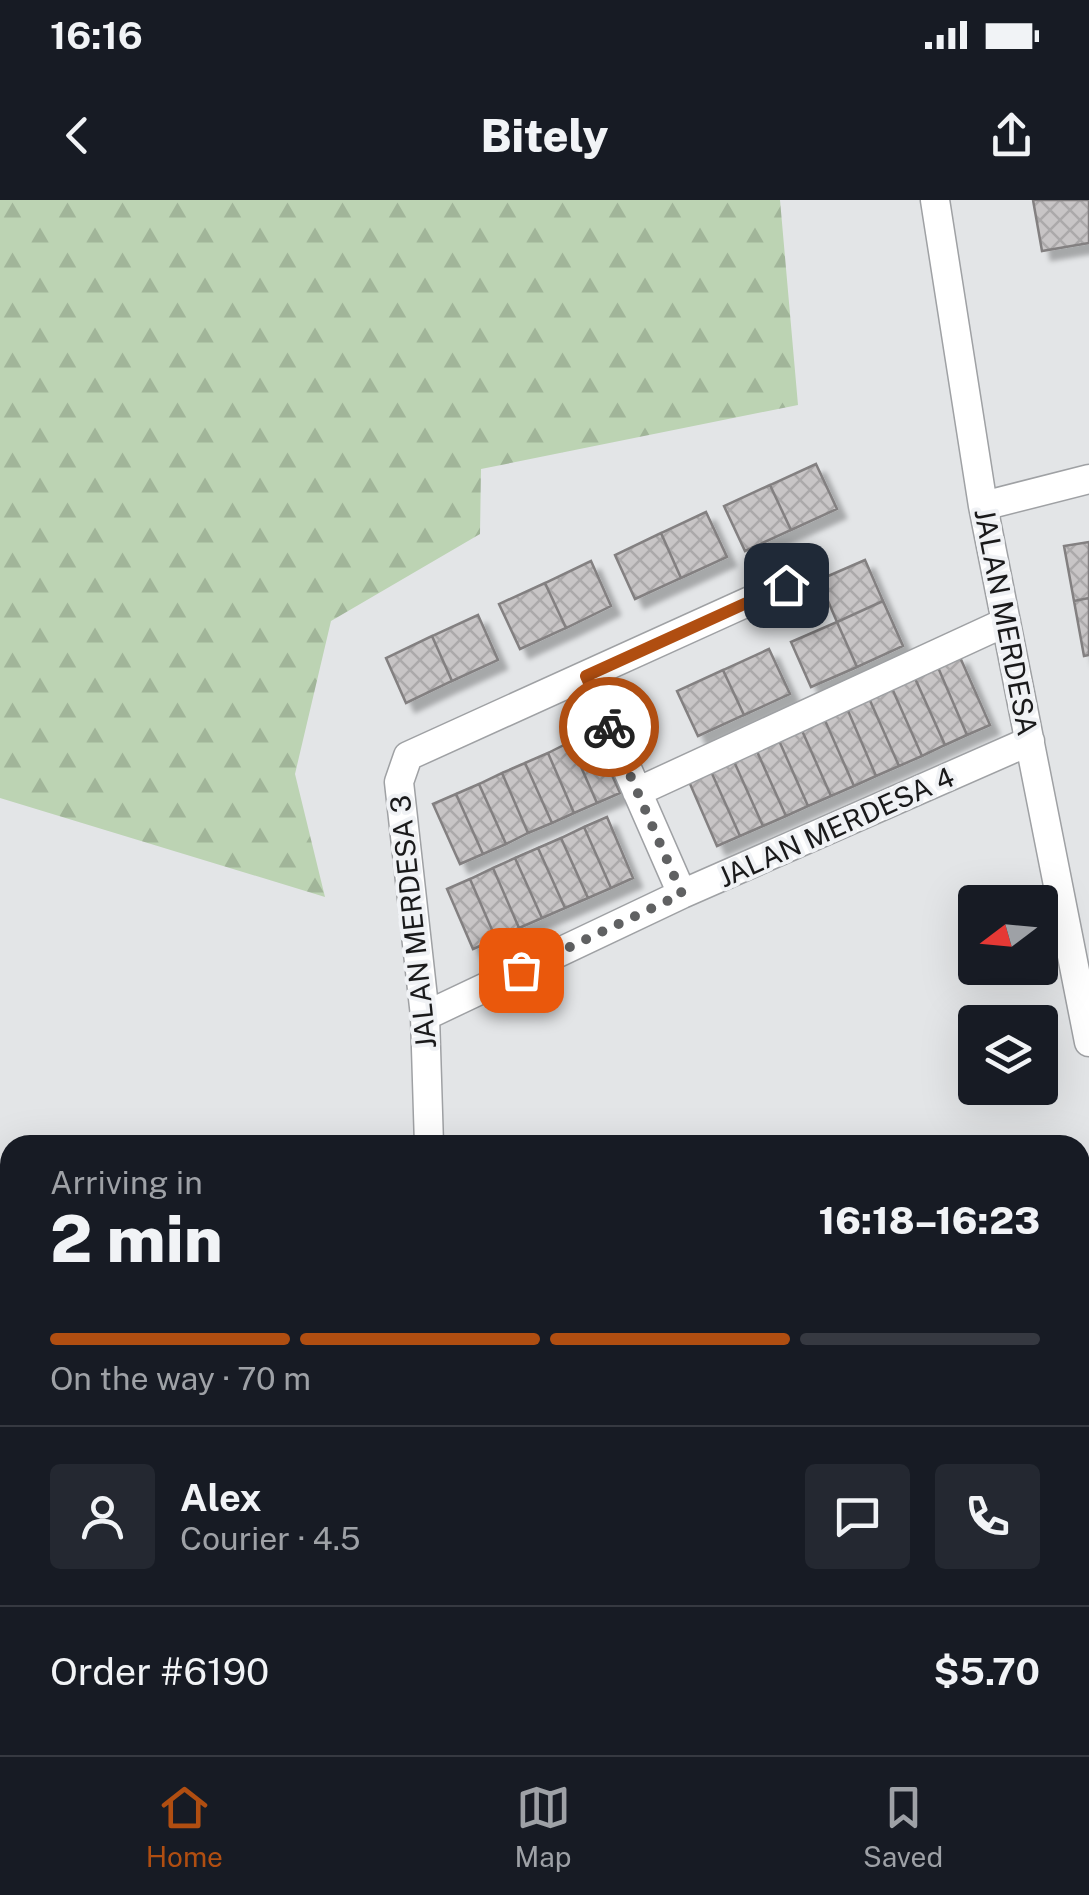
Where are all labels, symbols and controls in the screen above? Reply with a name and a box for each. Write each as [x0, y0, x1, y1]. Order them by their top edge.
text: 16:16 [50, 13, 143, 58]
icon: back [50, 108, 105, 163]
icon: share [984, 108, 1039, 163]
text: Bitely [480, 109, 609, 162]
street label: JALAN MERDESA [968, 506, 1045, 738]
pin [744, 543, 829, 628]
icon: home [759, 558, 814, 613]
courier [559, 677, 659, 777]
icon: bike [582, 700, 637, 755]
street label: JALAN MERDESA 4 [713, 760, 959, 893]
street label: JALAN MERDESA 3 [383, 794, 442, 1051]
north arrow [958, 885, 1058, 985]
map controls [958, 885, 1058, 1105]
pin [479, 928, 564, 1013]
icon: bag [494, 943, 549, 998]
button: layers [958, 1005, 1058, 1105]
text: Arriving in [50, 1164, 203, 1201]
text: 16:18–16:23 [819, 1198, 1040, 1243]
text: 2 min [50, 1200, 223, 1277]
text: On the way · 70 m [50, 1360, 311, 1397]
button: person [50, 1464, 155, 1569]
button: chat [805, 1464, 910, 1569]
button: phone [935, 1464, 1040, 1569]
text: Alex [180, 1475, 262, 1520]
text: Courier · 4.5 [180, 1520, 360, 1557]
text: Order #6190 [50, 1649, 269, 1694]
text: $5.70 [933, 1649, 1040, 1694]
tab: Home [146, 1780, 223, 1873]
tab: Map [515, 1780, 571, 1873]
tab: Saved [863, 1780, 943, 1873]

